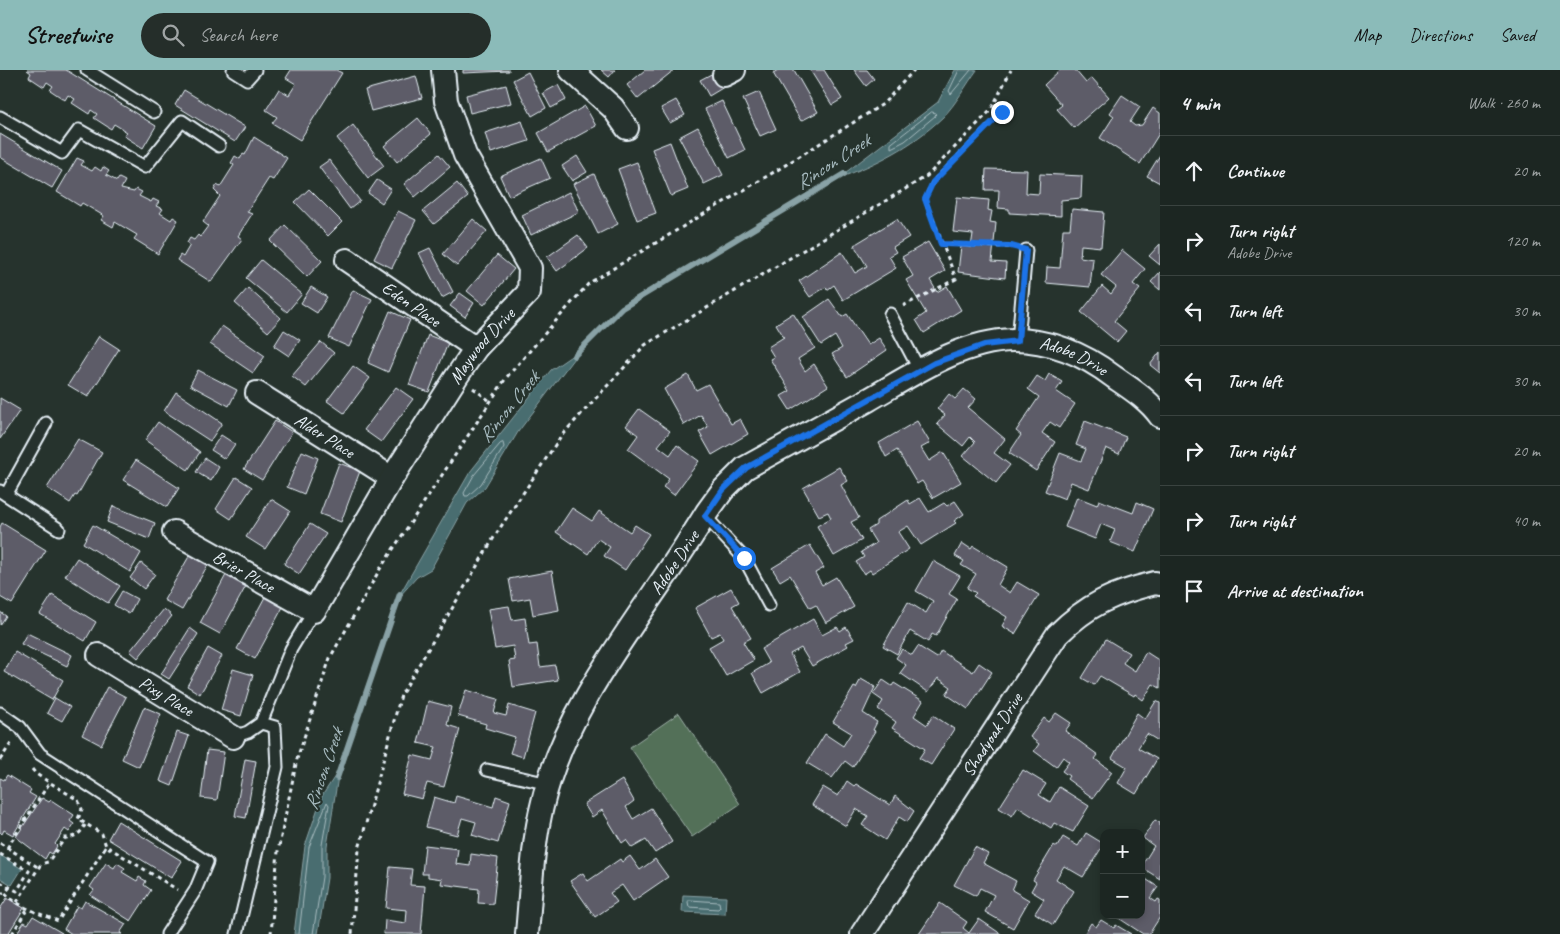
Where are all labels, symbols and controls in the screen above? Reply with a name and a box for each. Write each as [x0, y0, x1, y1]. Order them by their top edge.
search box [141, 13, 491, 58]
text: Streetwise [25, 20, 111, 50]
icon: search [159, 21, 187, 49]
text: Search here [199, 23, 277, 47]
text: Map [1354, 24, 1381, 46]
text: Directions [1409, 24, 1472, 46]
text: Saved [1500, 24, 1535, 46]
text: 4 min [1180, 90, 1220, 116]
text: Walk · 260 m [1468, 93, 1540, 113]
route end [991, 101, 1014, 124]
water label: Rincon Creek [791, 127, 877, 195]
icon: ahead [1180, 157, 1208, 185]
text: Continue [1227, 159, 1284, 183]
text: 20 m [1513, 161, 1540, 181]
text: Turn right [1227, 219, 1294, 243]
icon: right [1180, 227, 1208, 255]
text: 120 m [1506, 231, 1540, 251]
text: Adobe Drive [1227, 243, 1292, 263]
street label: Eden Place [378, 276, 446, 332]
icon: left [1180, 297, 1208, 325]
text: Turn left [1227, 299, 1282, 323]
text: 30 m [1513, 301, 1540, 321]
street label: Maywood Drive [444, 302, 520, 388]
street label: Adobe Drive [1038, 332, 1113, 381]
water label: Rincon Creek [473, 364, 547, 447]
icon: left [1180, 367, 1208, 395]
text: Turn left [1227, 369, 1282, 393]
text: 30 m [1513, 371, 1540, 391]
street label: Alder Place [291, 409, 360, 463]
icon: right [1180, 437, 1208, 465]
text: Turn right [1227, 439, 1294, 463]
text: 20 m [1513, 441, 1540, 461]
icon: right [1180, 507, 1208, 535]
text: Turn right [1227, 509, 1294, 533]
text: 40 m [1513, 511, 1540, 531]
street label: Adobe Drive [645, 525, 705, 599]
street label: Brier Place [209, 545, 279, 598]
route start [733, 547, 756, 570]
icon: arrive [1180, 577, 1208, 605]
text: Arrive at destination [1227, 579, 1363, 603]
street label: Pixy Place [135, 671, 199, 722]
street label: Shadyoak Drive [957, 688, 1028, 781]
water label: Rincon Creek [299, 723, 350, 813]
map controls [1100, 829, 1145, 919]
button: + [1100, 829, 1145, 874]
button: − [1100, 874, 1145, 919]

